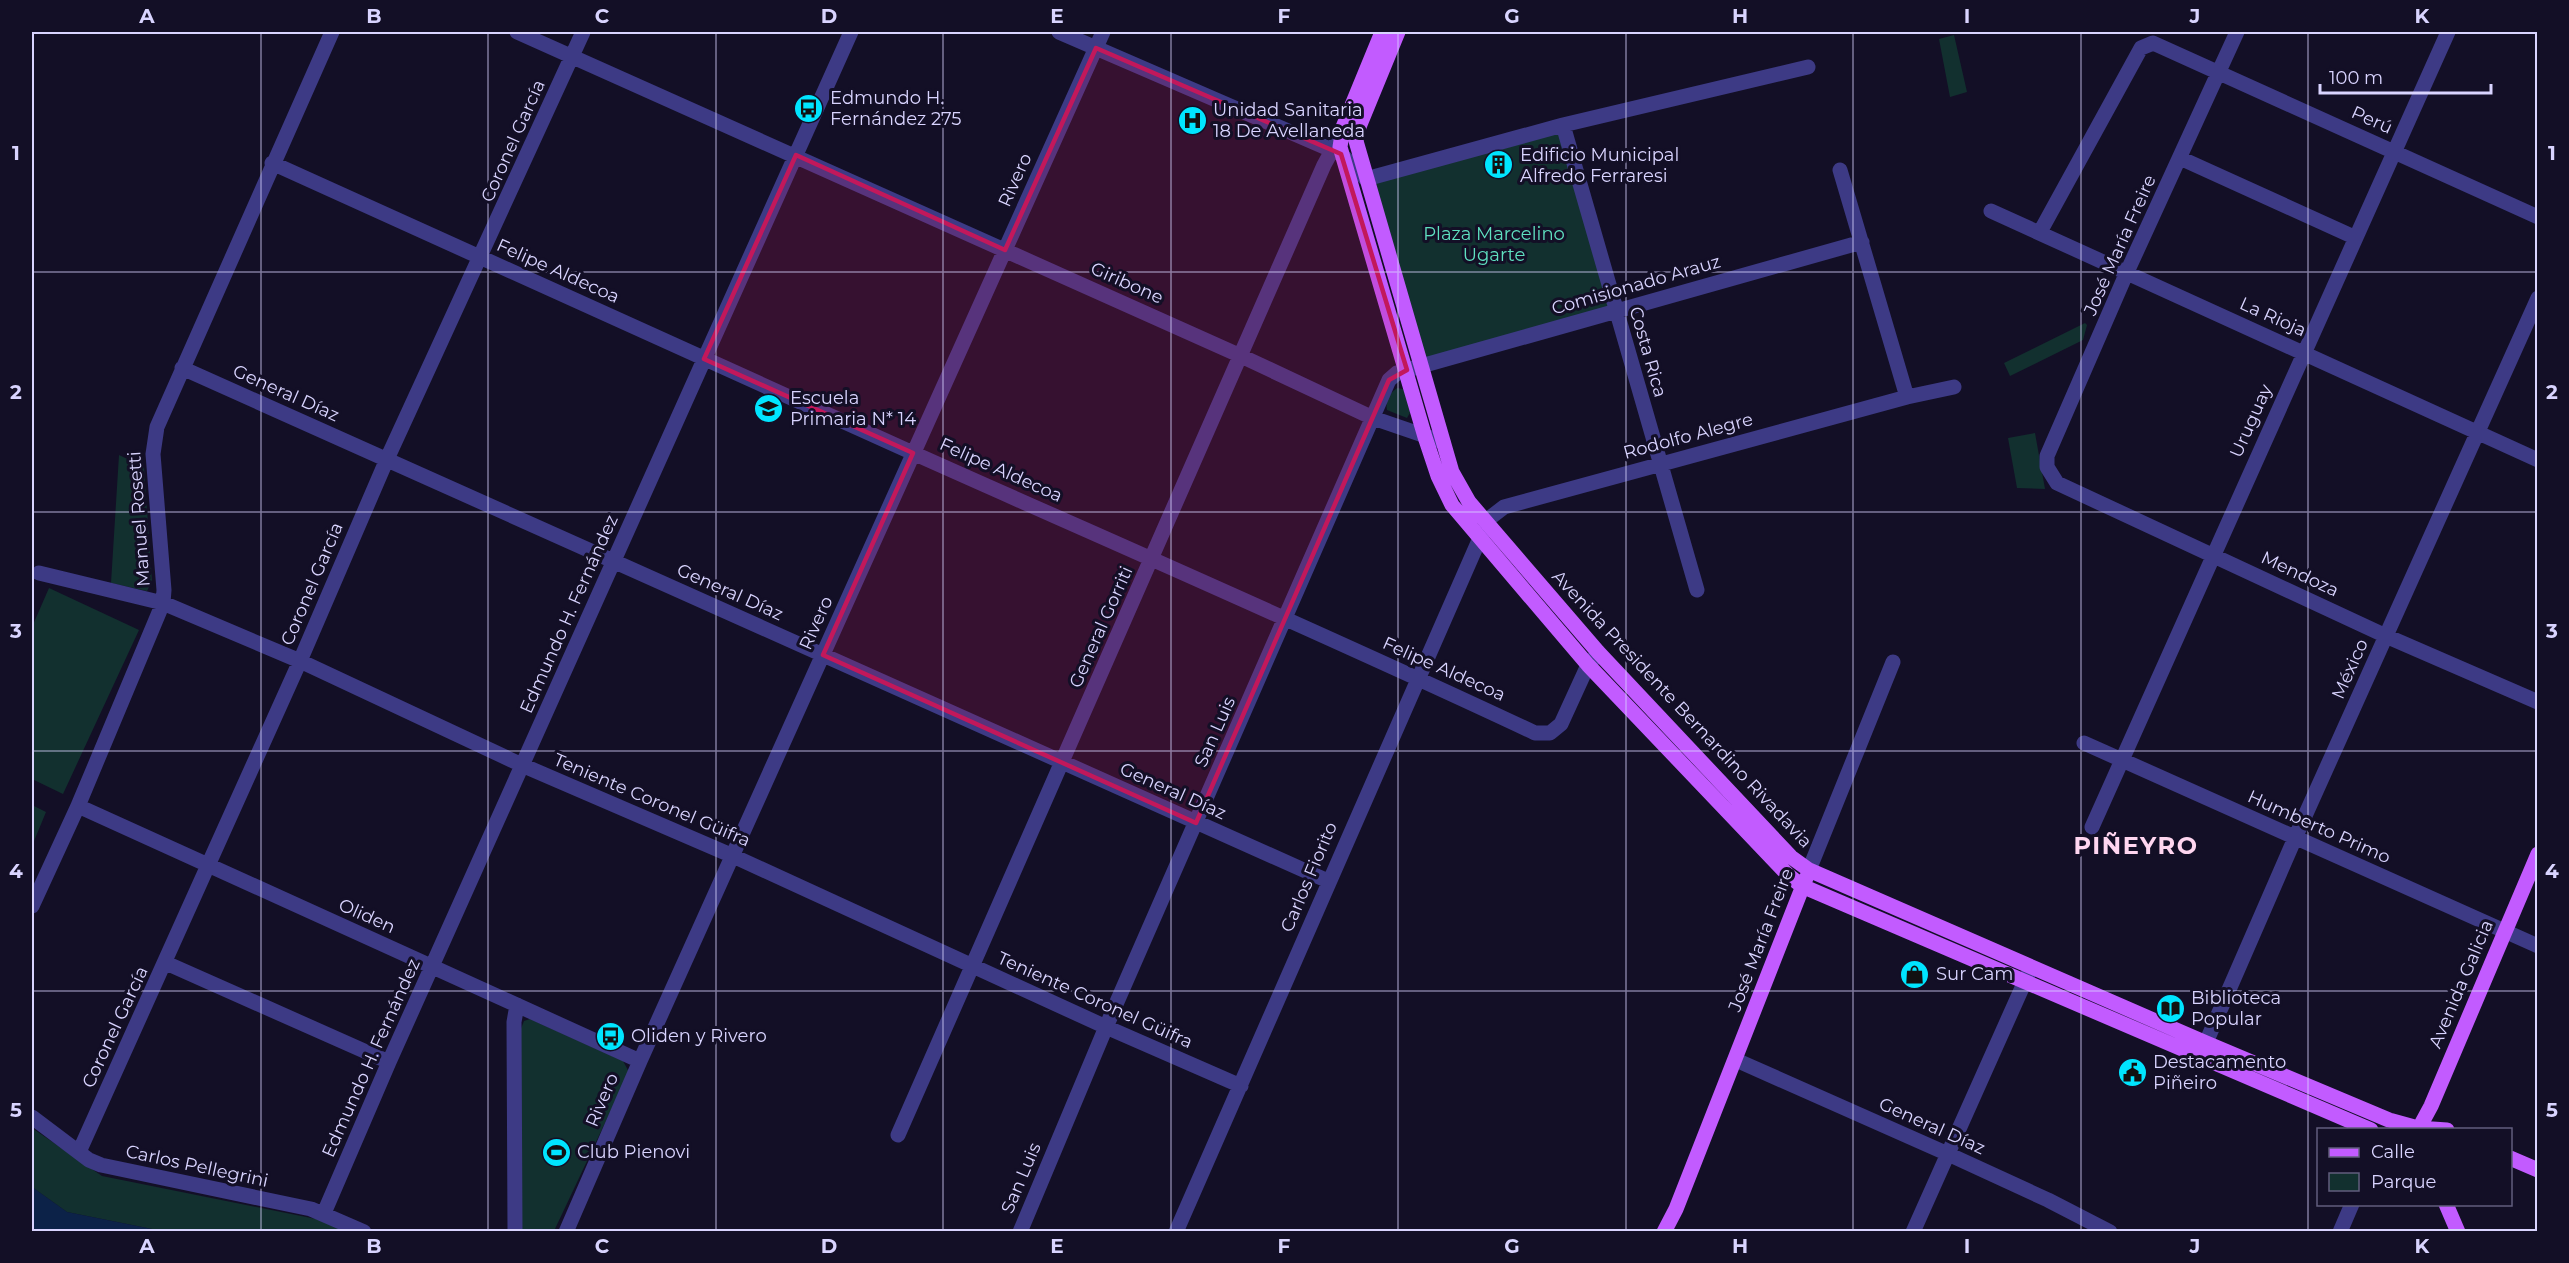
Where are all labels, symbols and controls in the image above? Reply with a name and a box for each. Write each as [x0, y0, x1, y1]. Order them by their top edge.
text: A [138, 4, 155, 28]
text: B [366, 4, 382, 28]
text: C [595, 4, 610, 28]
text: D [821, 4, 837, 28]
text: E [1050, 4, 1064, 28]
text: F [1278, 4, 1291, 28]
text: G [1504, 4, 1520, 28]
text: H [1732, 4, 1748, 28]
text: I [1964, 4, 1970, 28]
text: J [2189, 4, 2200, 28]
text: K [2415, 4, 2431, 28]
scale bar [2320, 57, 2491, 95]
text: 100 m [2329, 67, 2383, 89]
street label: Coronel García [476, 76, 550, 206]
place label: Edmundo H. Fernández 275 [830, 87, 962, 130]
bus stop icon: Edmundo H. Fernández 275 [793, 92, 825, 124]
place label: Unidad Sanitaria 18 De Avellaneda [1213, 99, 1365, 142]
street label: Perú [2348, 101, 2396, 139]
hospital icon: Unidad Sanitaria 18 De Avellaneda [1176, 104, 1208, 136]
text: 1 [12, 141, 20, 165]
text: 1 [2548, 141, 2556, 165]
place label: Edificio Municipal Alfredo Ferraresi [1520, 144, 1679, 187]
building icon: Edificio Municipal Alfredo Ferraresi [1483, 149, 1515, 181]
street label: Rivero [993, 150, 1037, 210]
street label: José María Freire [2079, 171, 2161, 320]
park label: Plaza Marcelino Ugarte [1423, 223, 1565, 266]
street label: Felipe Aldecoa [493, 234, 623, 308]
street label: Comisionado Arauz [1549, 250, 1723, 320]
street label: Giribone [1087, 257, 1167, 309]
street label: La Rioja [2236, 293, 2310, 341]
street label: Costa Rica [1625, 304, 1671, 400]
street label: General Díaz [229, 360, 343, 426]
text: 2 [10, 380, 22, 404]
text: 2 [2546, 380, 2558, 404]
street label: Uruguay [2225, 381, 2277, 461]
place label: Escuela Primaria N* 14 [790, 387, 916, 430]
school or university icon: Escuela Primaria N* 14 [753, 392, 785, 424]
street label: Rodolfo Alegre [1621, 408, 1755, 464]
street label: Felipe Aldecoa [936, 433, 1066, 507]
street label: Manuel Rosetti [123, 451, 155, 587]
street label: Edmundo H. Fernández [515, 511, 623, 717]
street label: Coronel García [276, 519, 348, 649]
street label: Mendoza [2258, 546, 2342, 602]
street label: General Díaz [673, 559, 787, 625]
street label: General Gorriti [1064, 563, 1138, 691]
street label: Avenida Presidente Bernardino Rivadavia [1547, 566, 1817, 852]
street label: Rivero [794, 593, 838, 653]
text: 3 [9, 619, 22, 643]
text: 3 [2545, 619, 2558, 643]
street label: Felipe Aldecoa [1379, 632, 1509, 706]
street label: México [2327, 636, 2373, 702]
street label: San Luis [1190, 693, 1240, 771]
street label: Teniente Coronel Güifra [550, 749, 754, 851]
street label: General Díaz [1116, 758, 1230, 824]
street label: Humberto Primo [2244, 786, 2394, 868]
street label: Carlos Fiorito [1276, 819, 1342, 935]
district label: PIÑEYRO [2074, 831, 2198, 860]
text: 4 [9, 859, 23, 883]
text: 4 [2545, 859, 2559, 883]
street label: José María Freire [1723, 865, 1798, 1016]
street label: Oliden [335, 894, 399, 938]
street label: Avenida Galicia [2424, 917, 2498, 1051]
street label: Teniente Coronel Güifra [994, 947, 1196, 1053]
street label: Edmundo H. Fernández [317, 955, 425, 1161]
shop icon: Sur Cam [1899, 958, 1931, 990]
street label: Coronel García [77, 963, 153, 1091]
place label: Sur Cam [1936, 963, 2013, 985]
place label: Biblioteca Popular [2191, 987, 2281, 1030]
library icon: Biblioteca Popular [2154, 992, 2186, 1024]
bus stop icon: Oliden y Rivero [594, 1020, 626, 1052]
place label: Oliden y Rivero [631, 1025, 767, 1047]
place label: Destacamento Piñeiro [2153, 1051, 2286, 1094]
public building icon: Destacamento Piñeiro [2116, 1056, 2148, 1088]
street label: Rivero [581, 1070, 623, 1130]
street label: General Díaz [1875, 1093, 1989, 1159]
text: 5 [10, 1098, 22, 1122]
text: 5 [2546, 1098, 2558, 1122]
legend [2317, 1128, 2512, 1206]
sports icon: Club Pienovi [540, 1136, 572, 1168]
street label: San Luis [996, 1139, 1046, 1217]
street label: Carlos Pellegrini [124, 1140, 270, 1192]
place label: Club Pienovi [577, 1141, 690, 1163]
text: Calle [2371, 1141, 2415, 1163]
text: Parque [2371, 1171, 2437, 1193]
text: A [138, 1234, 155, 1258]
text: B [366, 1234, 382, 1258]
text: C [595, 1234, 610, 1258]
text: D [821, 1234, 837, 1258]
text: E [1050, 1234, 1064, 1258]
text: F [1278, 1234, 1291, 1258]
text: G [1504, 1234, 1520, 1258]
text: H [1732, 1234, 1748, 1258]
text: I [1964, 1234, 1970, 1258]
text: J [2189, 1234, 2200, 1258]
text: K [2415, 1234, 2431, 1258]

